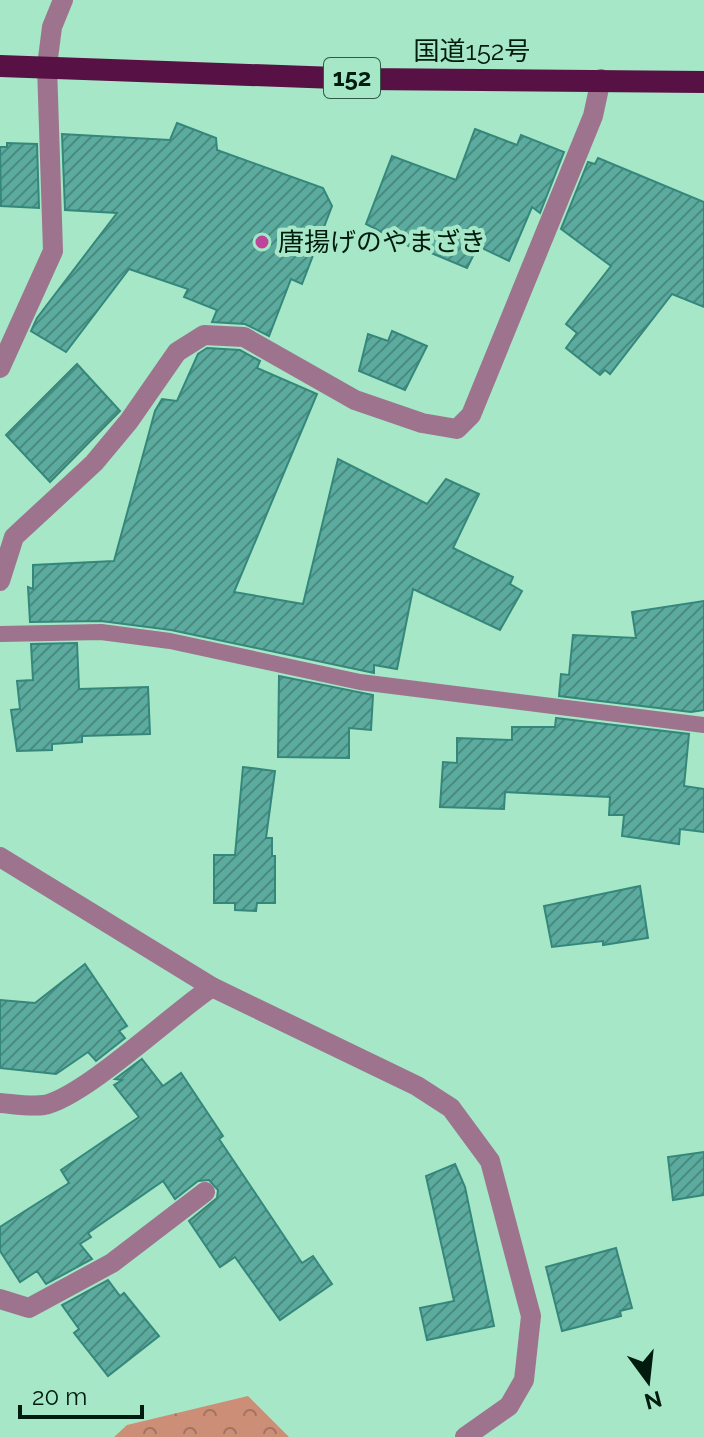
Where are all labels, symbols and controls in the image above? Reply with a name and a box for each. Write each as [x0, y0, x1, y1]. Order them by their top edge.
street label: 国道152号 [414, 36, 530, 66]
road number: 152 [324, 58, 380, 98]
place label: 唐揚げのやまざき [278, 227, 486, 257]
marker: 唐揚げのやまざき [253, 233, 271, 251]
north arrow [608, 1341, 688, 1421]
scale bar [20, 1369, 142, 1419]
text: 20 m [32, 1382, 87, 1411]
text: N [642, 1386, 665, 1415]

